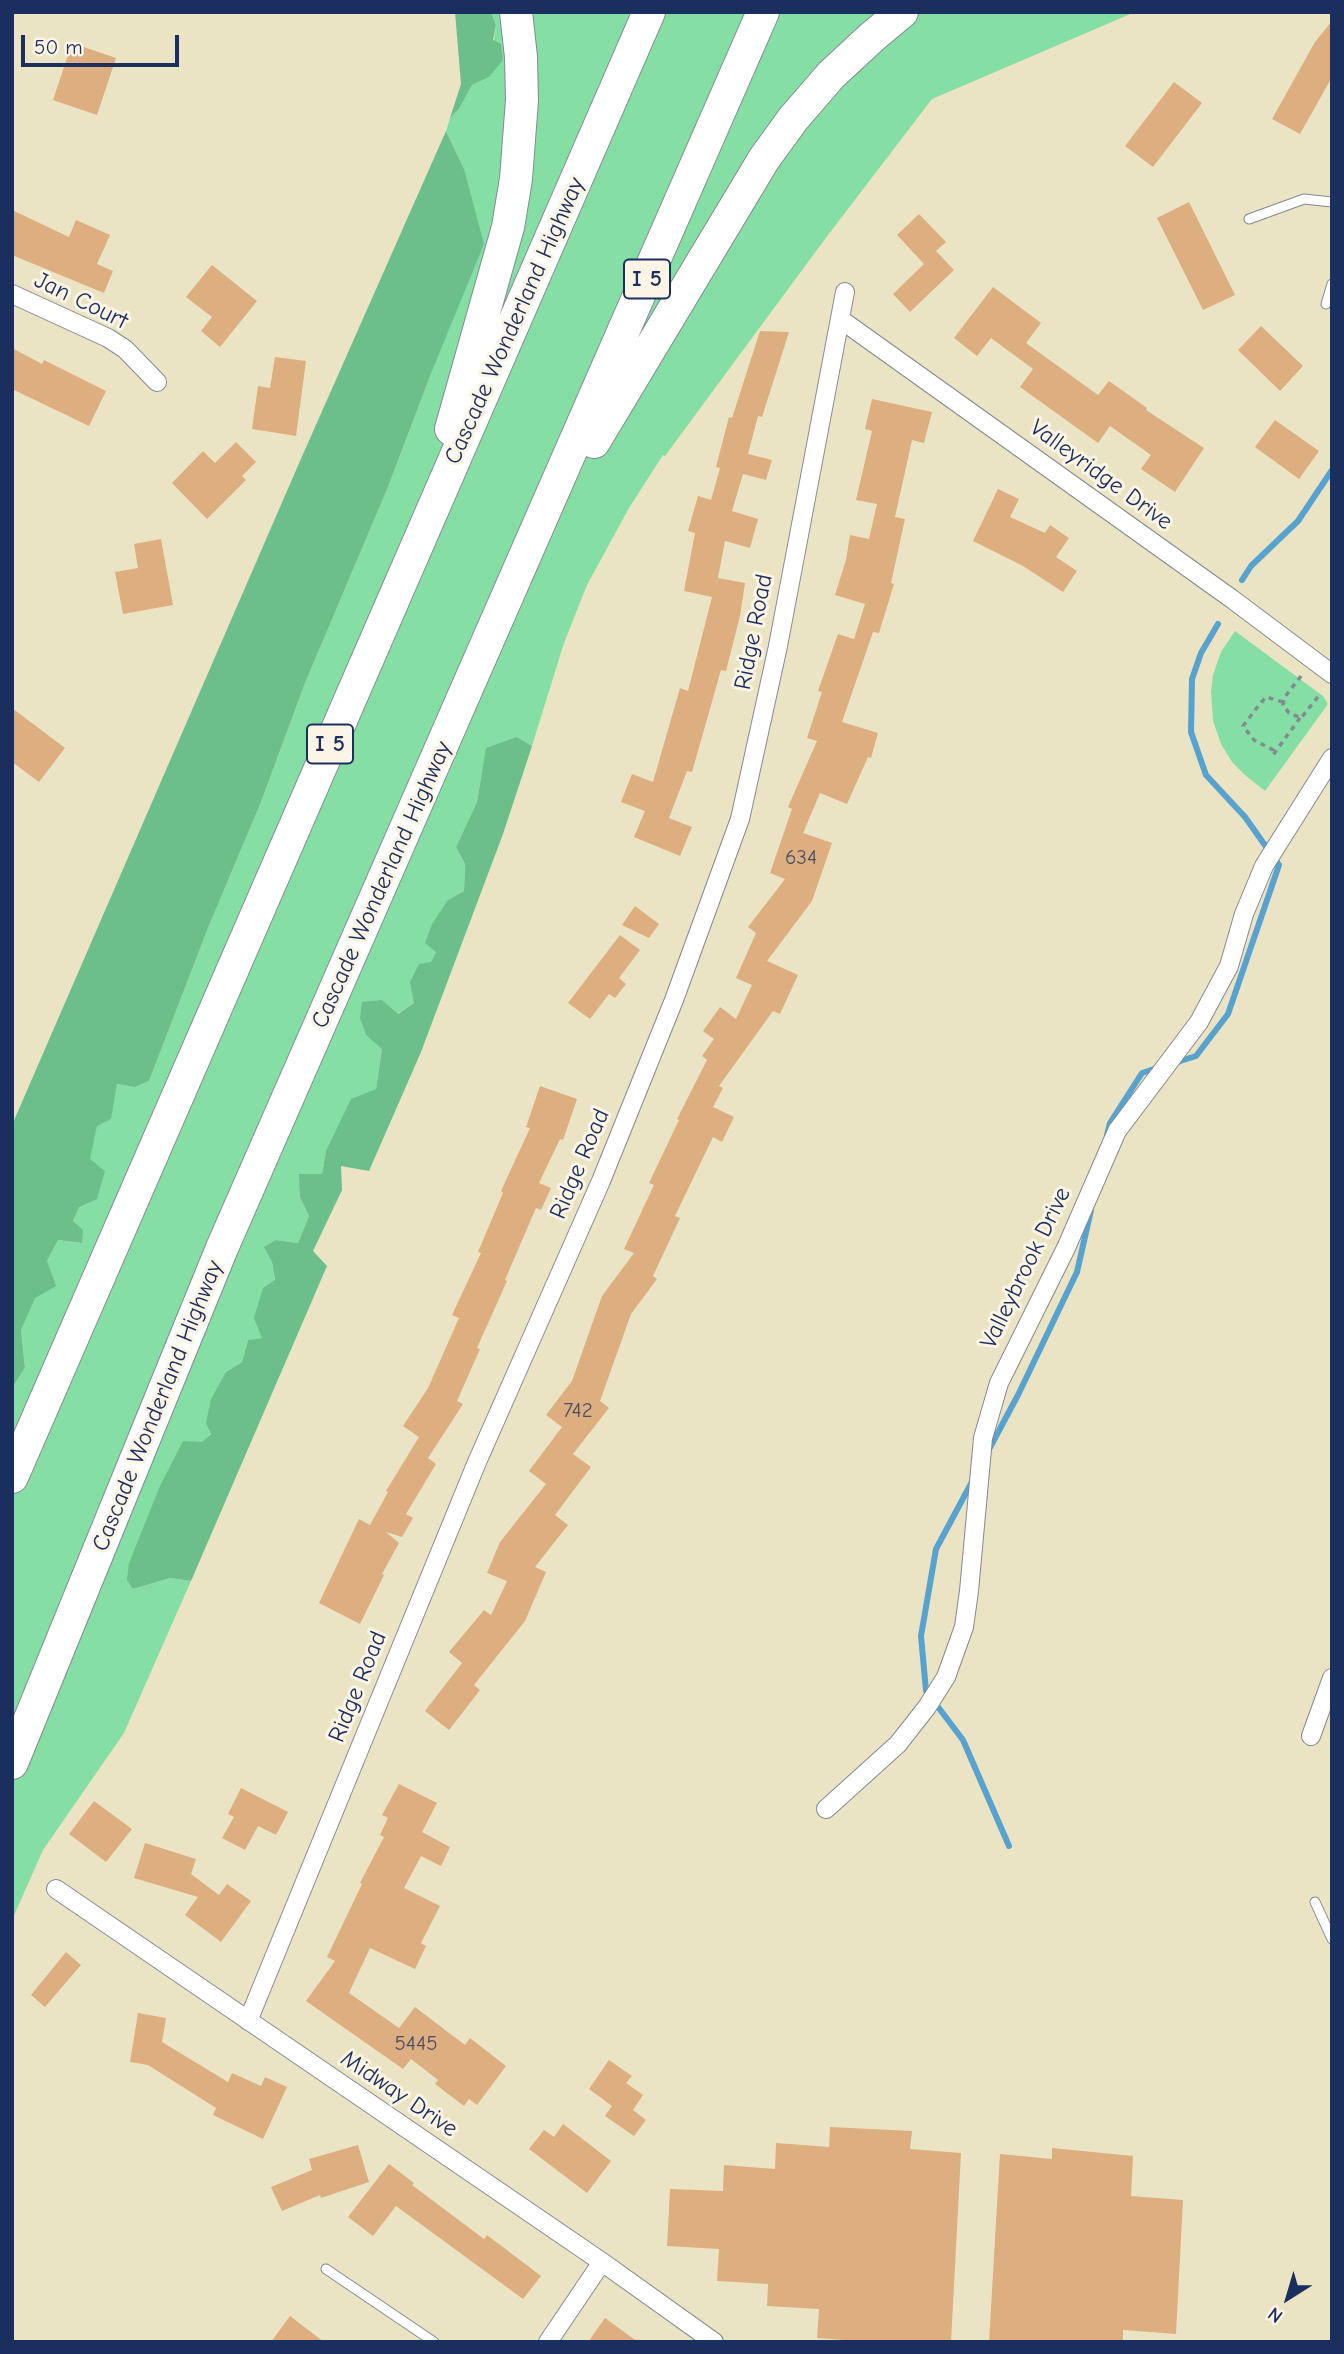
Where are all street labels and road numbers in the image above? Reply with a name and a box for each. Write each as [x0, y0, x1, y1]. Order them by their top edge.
street label: Cascade Wonderland Highway [439, 173, 591, 469]
road number: I 5 [624, 260, 670, 298]
street label: Jan Court [29, 266, 133, 336]
street label: Valleyridge Drive [1024, 414, 1178, 536]
street label: Ridge Road [729, 572, 779, 692]
road number: I 5 [307, 724, 353, 764]
street label: Cascade Wonderland Highway [306, 737, 458, 1033]
street label: Ridge Road [544, 1105, 616, 1223]
street label: Valleybrook Drive [975, 1183, 1077, 1353]
street label: Cascade Wonderland Highway [86, 1256, 230, 1556]
street label: Ridge Road [323, 1627, 393, 1747]
street label: Midway Drive [335, 2044, 463, 2144]

